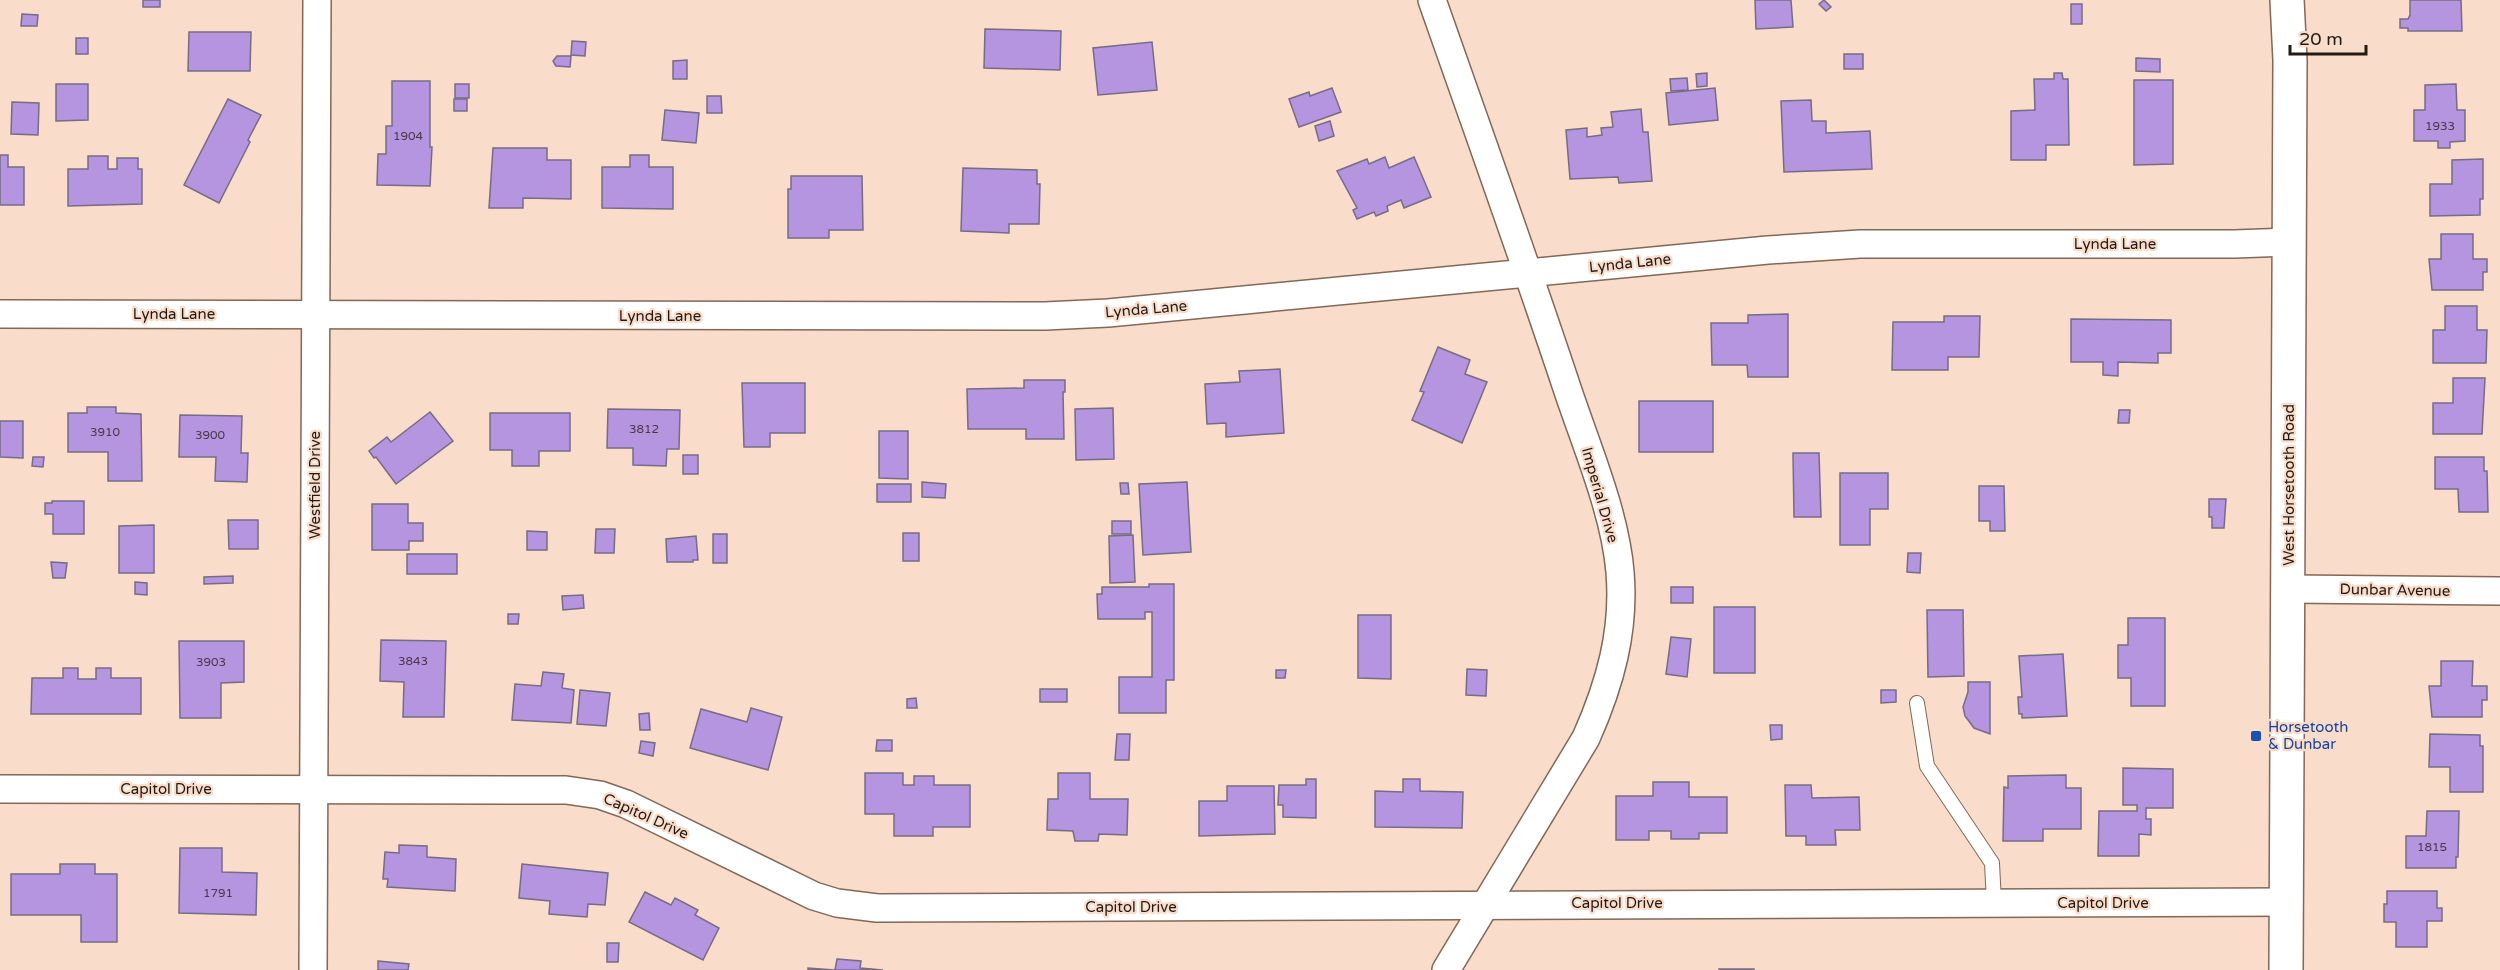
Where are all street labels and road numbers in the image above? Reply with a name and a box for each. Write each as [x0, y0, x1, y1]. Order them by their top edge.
street label: Lynda Lane [2074, 235, 2156, 253]
street label: Lynda Lane [1588, 250, 1672, 276]
street label: Lynda Lane [1104, 296, 1188, 322]
street label: Lynda Lane [133, 305, 215, 323]
street label: Lynda Lane [619, 307, 701, 325]
street label: West Horsetooth Road [2280, 404, 2298, 566]
street label: Westfield Drive [306, 431, 324, 539]
street label: Imperial Drive [1578, 445, 1622, 545]
street label: Dunbar Avenue [2340, 580, 2450, 600]
street label: Capitol Drive [120, 780, 212, 798]
street label: Capitol Drive [601, 789, 691, 843]
street label: Capitol Drive [1571, 894, 1663, 912]
street label: Capitol Drive [2057, 894, 2149, 912]
street label: Capitol Drive [1085, 898, 1177, 916]

